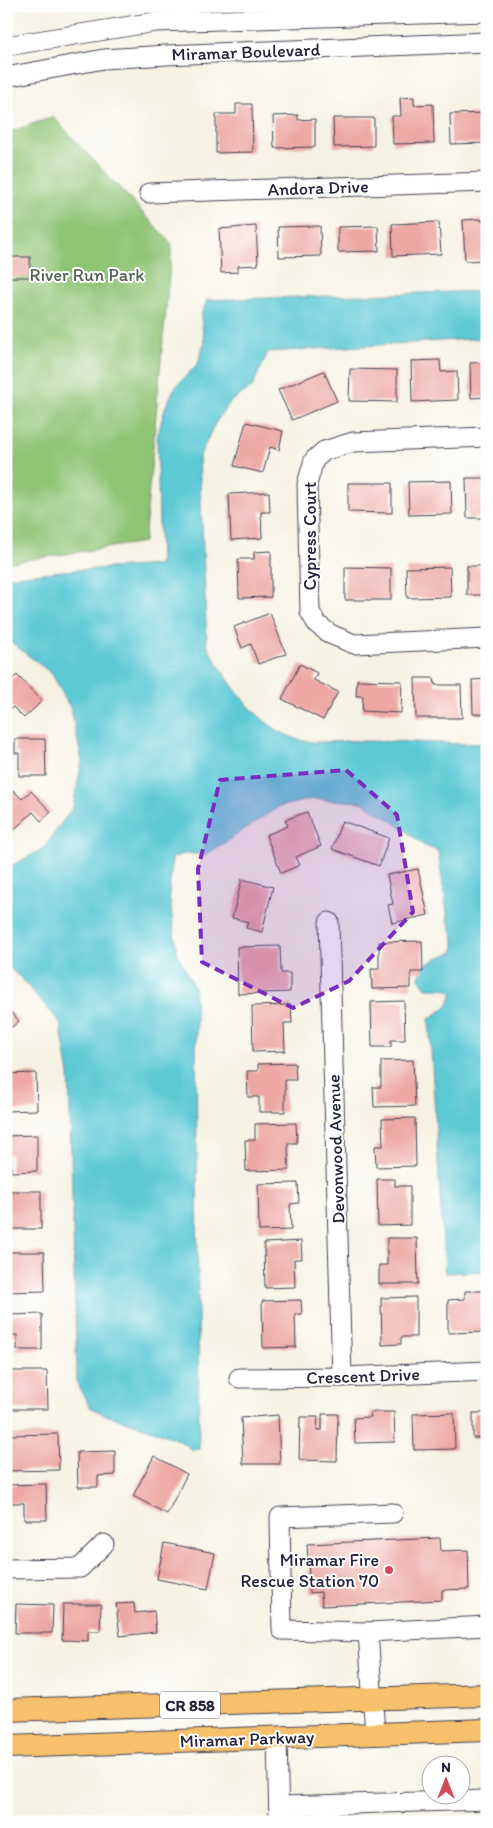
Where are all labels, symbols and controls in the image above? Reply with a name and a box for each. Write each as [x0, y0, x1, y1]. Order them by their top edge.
street label: Miramar Boulevard [171, 38, 321, 66]
street label: Andora Drive [267, 175, 369, 201]
park label: River Run Park [30, 264, 144, 286]
street label: Cypress Court [299, 481, 321, 591]
street label: Devonwood Avenue [322, 1074, 350, 1224]
street label: Crescent Drive [306, 1363, 420, 1389]
place label: Miramar Fire Rescue Station 70 [241, 1549, 379, 1592]
marker: Miramar Fire Rescue Station 70 [383, 1564, 395, 1576]
road number: CR 858 [160, 1692, 220, 1718]
street label: Miramar Parkway [179, 1726, 315, 1752]
north arrow [420, 1756, 470, 1806]
text: N [441, 1759, 451, 1776]

